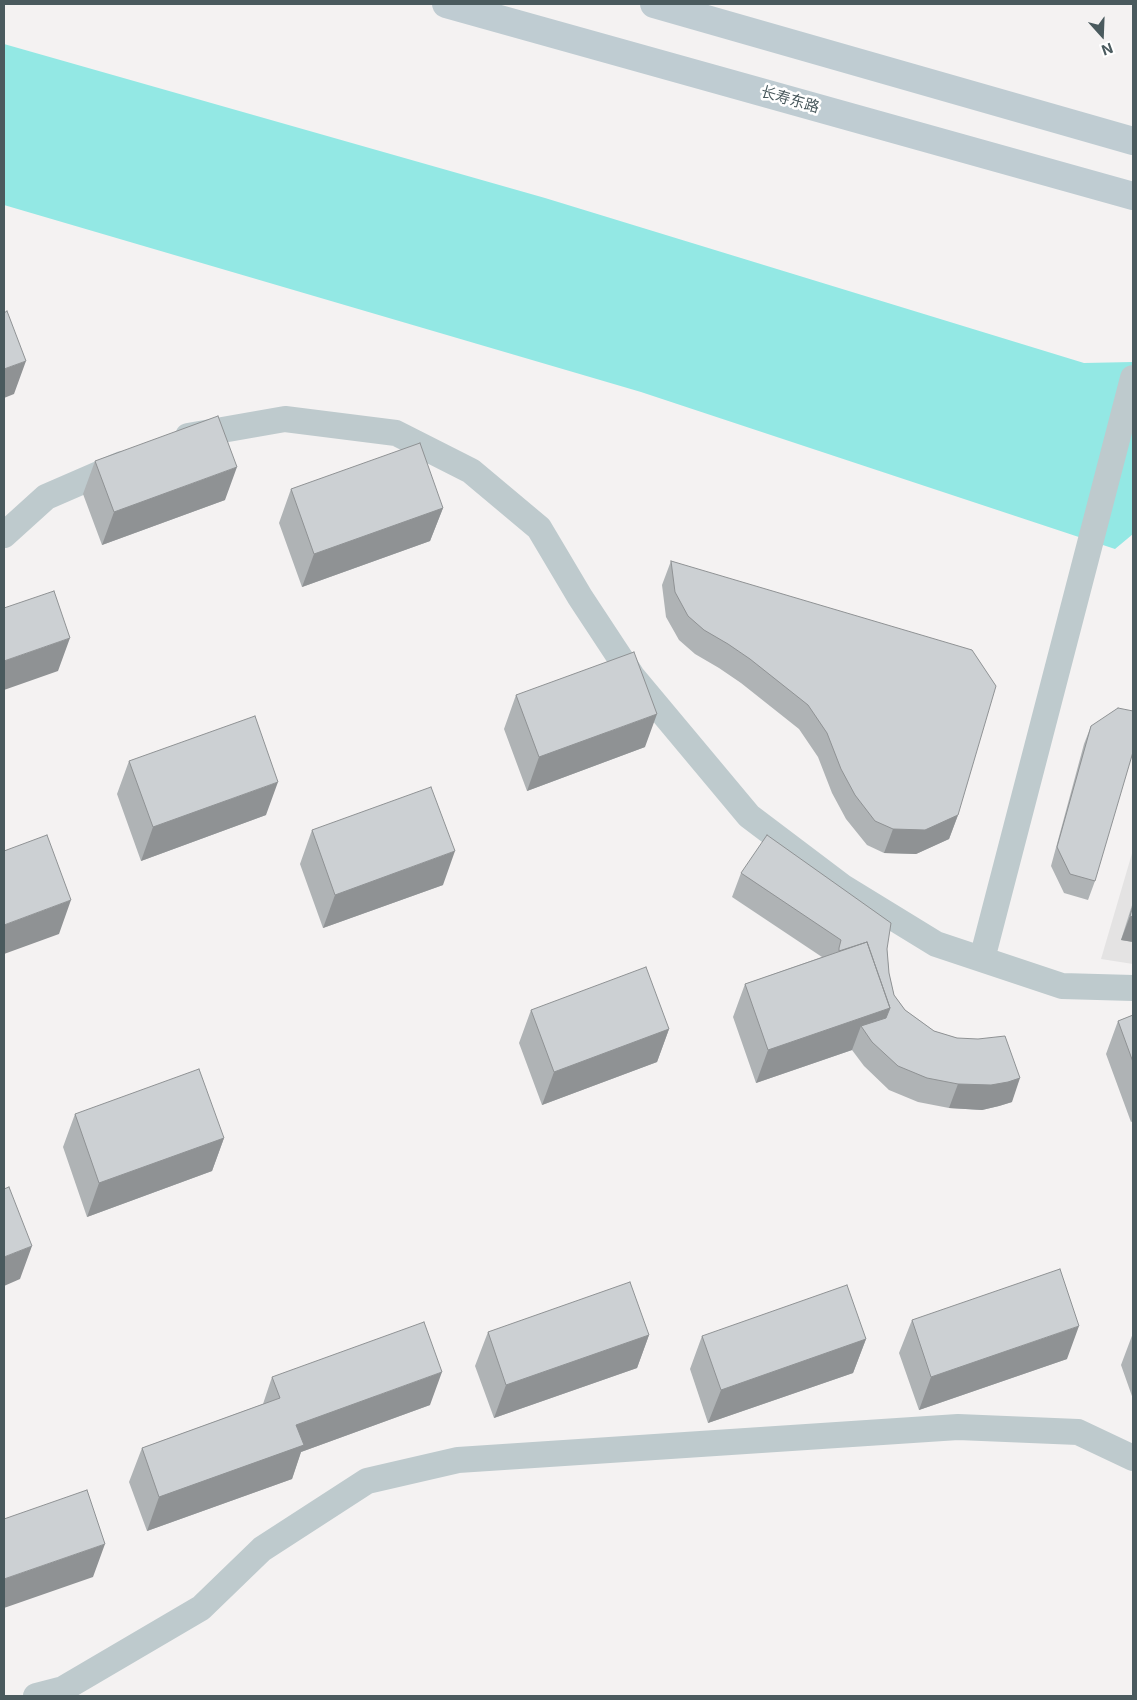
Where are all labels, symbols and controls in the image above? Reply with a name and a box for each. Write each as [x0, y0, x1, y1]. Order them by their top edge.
north arrow [1077, 10, 1127, 60]
text: N [1099, 40, 1115, 59]
street label: 长寿东路 [759, 83, 821, 117]

